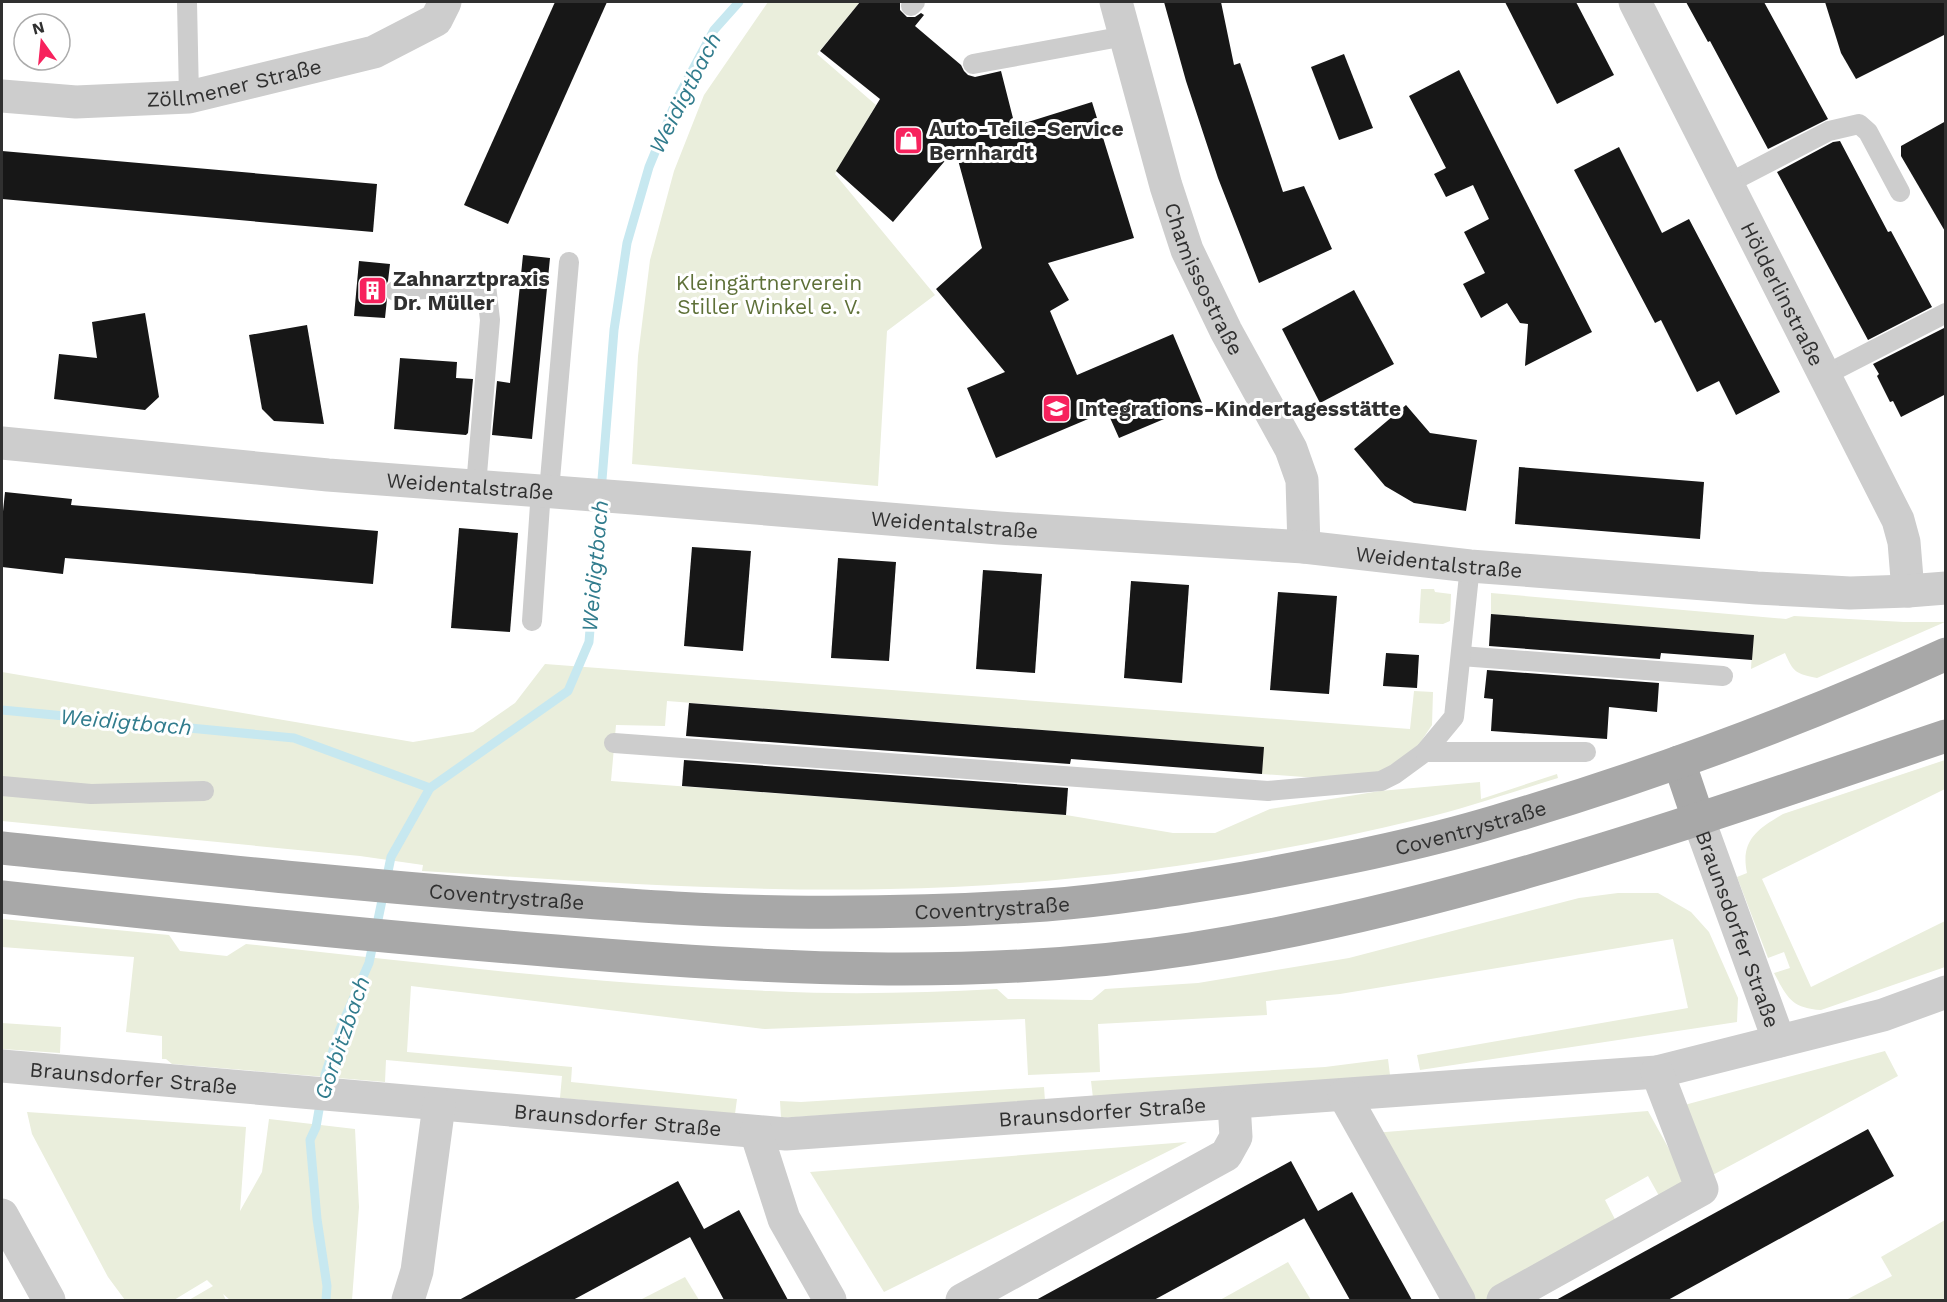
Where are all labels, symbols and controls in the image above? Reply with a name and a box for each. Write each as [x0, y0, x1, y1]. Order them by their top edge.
north arrow [12, 12, 72, 72]
text: N [30, 17, 46, 39]
water label: Weidigtbach [644, 29, 726, 157]
street label: Zöllmener Straße [146, 53, 324, 111]
place label: Auto-Teile-Service Bernhardt [929, 116, 1124, 165]
shop icon: Auto-Teile-Service Bernhardt [892, 124, 924, 156]
street label: Chamissostraße [1160, 199, 1249, 359]
street label: Hölderlinstraße [1736, 217, 1830, 370]
place label: Zahnarztpraxis Dr. Müller [393, 266, 550, 315]
park label: Kleingärtnerverein Stiller Winkel e. V. [676, 270, 862, 319]
building icon: Zahnarztpraxis Dr. Müller [356, 274, 388, 306]
school or university icon: Integrations-Kindertagesstätte [1041, 392, 1073, 424]
place label: Integrations-Kindertagesstätte [1078, 396, 1401, 421]
street label: Weidentalstraße [386, 467, 555, 504]
water label: Weidigtbach [577, 499, 613, 633]
street label: Weidentalstraße [870, 505, 1039, 543]
street label: Weidentalstraße [1354, 540, 1523, 582]
water label: Weidigtbach [59, 704, 193, 740]
street label: Coventrystraße [1392, 794, 1549, 860]
street label: Braunsdorfer Straße [1691, 827, 1786, 1031]
street label: Coventrystraße [428, 878, 585, 914]
street label: Coventrystraße [914, 891, 1071, 924]
water label: Gorbitzbach [309, 973, 375, 1103]
street label: Braunsdorfer Straße [29, 1056, 238, 1099]
street label: Braunsdorfer Straße [998, 1092, 1207, 1131]
street label: Braunsdorfer Straße [513, 1098, 722, 1141]

